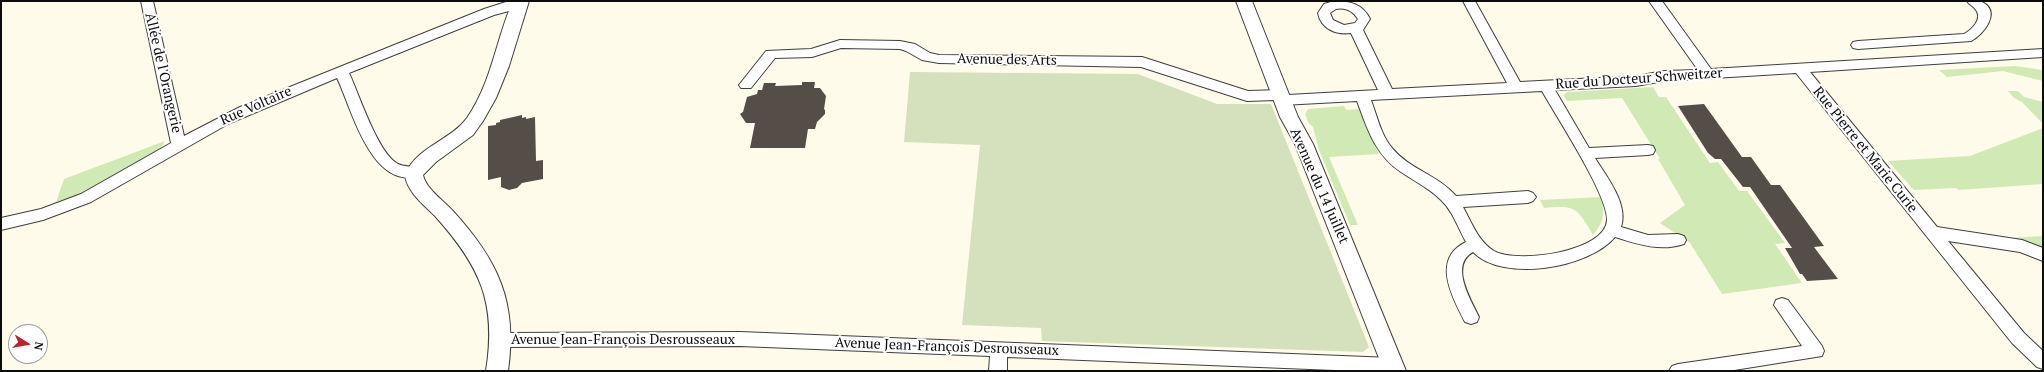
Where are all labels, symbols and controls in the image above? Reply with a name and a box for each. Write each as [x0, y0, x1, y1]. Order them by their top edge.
street label: Allée de l'Orangerie [141, 11, 185, 135]
street label: Avenue des Arts [957, 51, 1057, 69]
street label: Rue du Docteur Schweitzer [1555, 65, 1723, 93]
street label: Rue Voltaire [218, 83, 294, 129]
street label: Rue Pierre et Marie Curie [1809, 84, 1921, 216]
street label: Avenue du 14 Juillet [1286, 126, 1352, 246]
north arrow [8, 324, 48, 364]
street label: Avenue Jean-François Desrousseaux [511, 332, 735, 348]
street label: Avenue Jean-François Desrousseaux [835, 335, 1059, 359]
text: N [31, 341, 46, 352]

